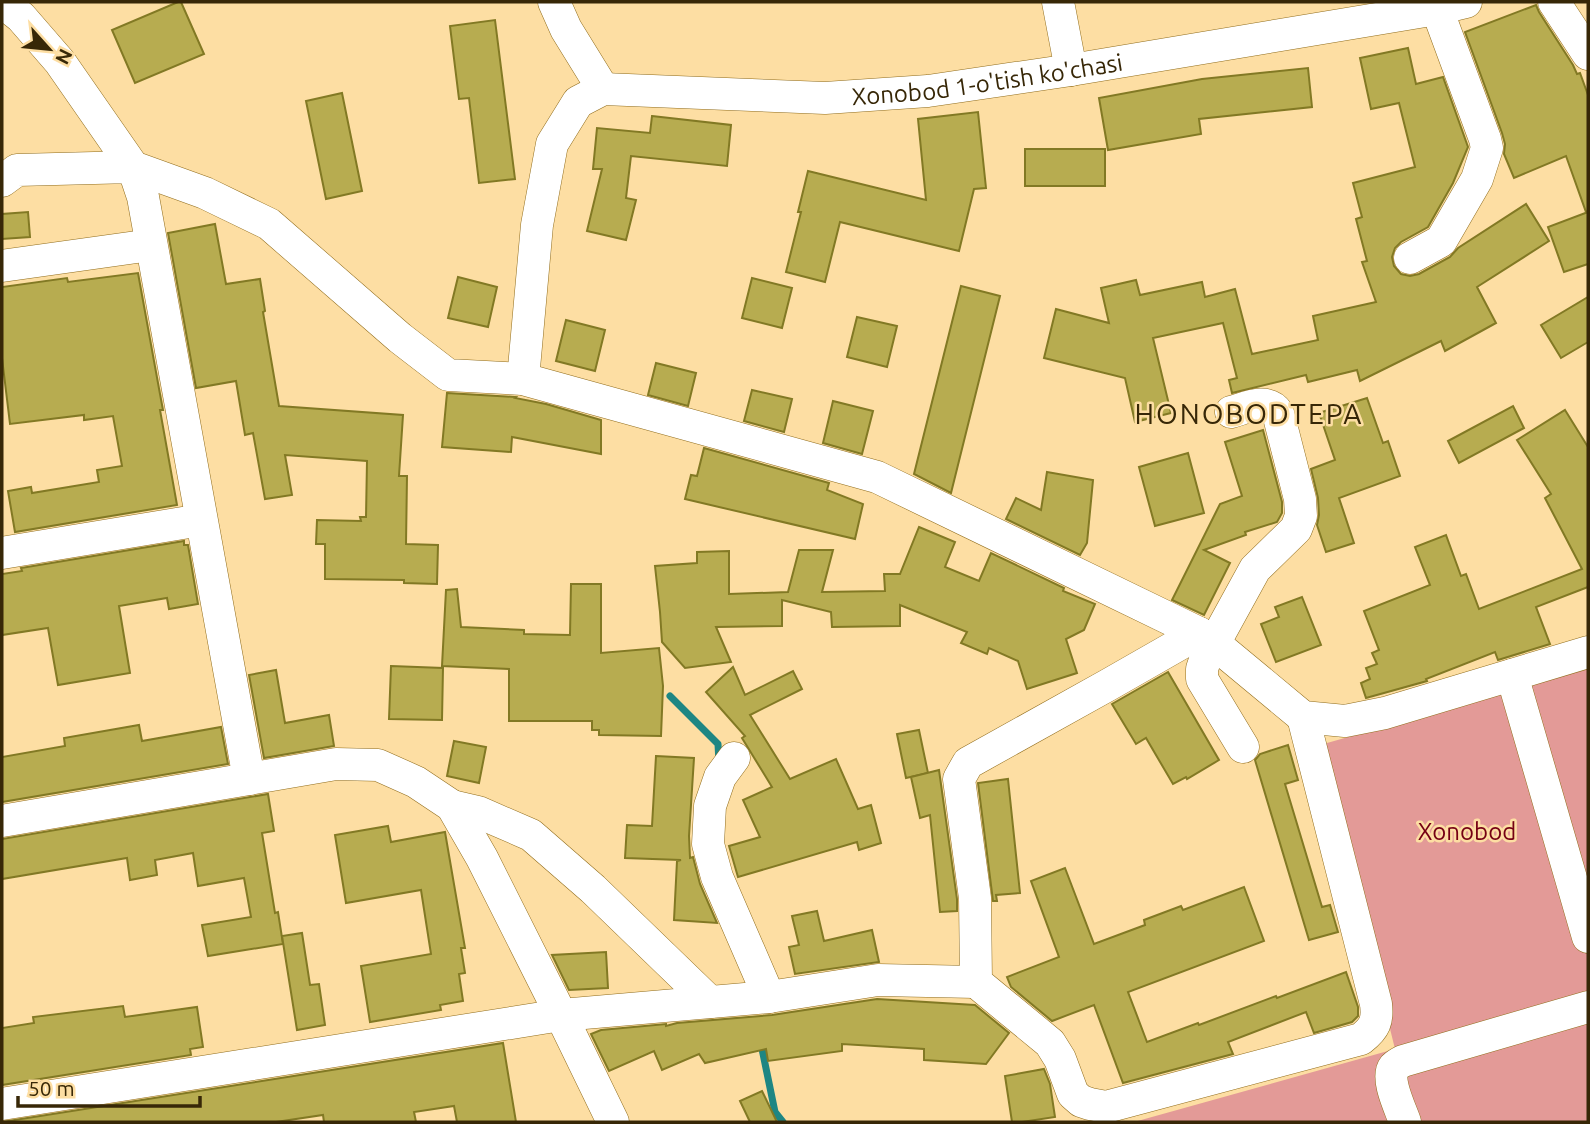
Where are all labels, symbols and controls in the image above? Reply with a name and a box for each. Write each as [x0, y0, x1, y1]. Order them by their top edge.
north arrow [14, 14, 84, 84]
text: N [51, 45, 77, 68]
street label: Xonobod 1-o'tish ko'chasi [851, 48, 1125, 110]
district label: HONOBODTEPA [1135, 398, 1363, 429]
park label: Xonobod [1418, 818, 1516, 845]
scale bar [18, 1064, 200, 1108]
text: 50 m [28, 1076, 75, 1100]

